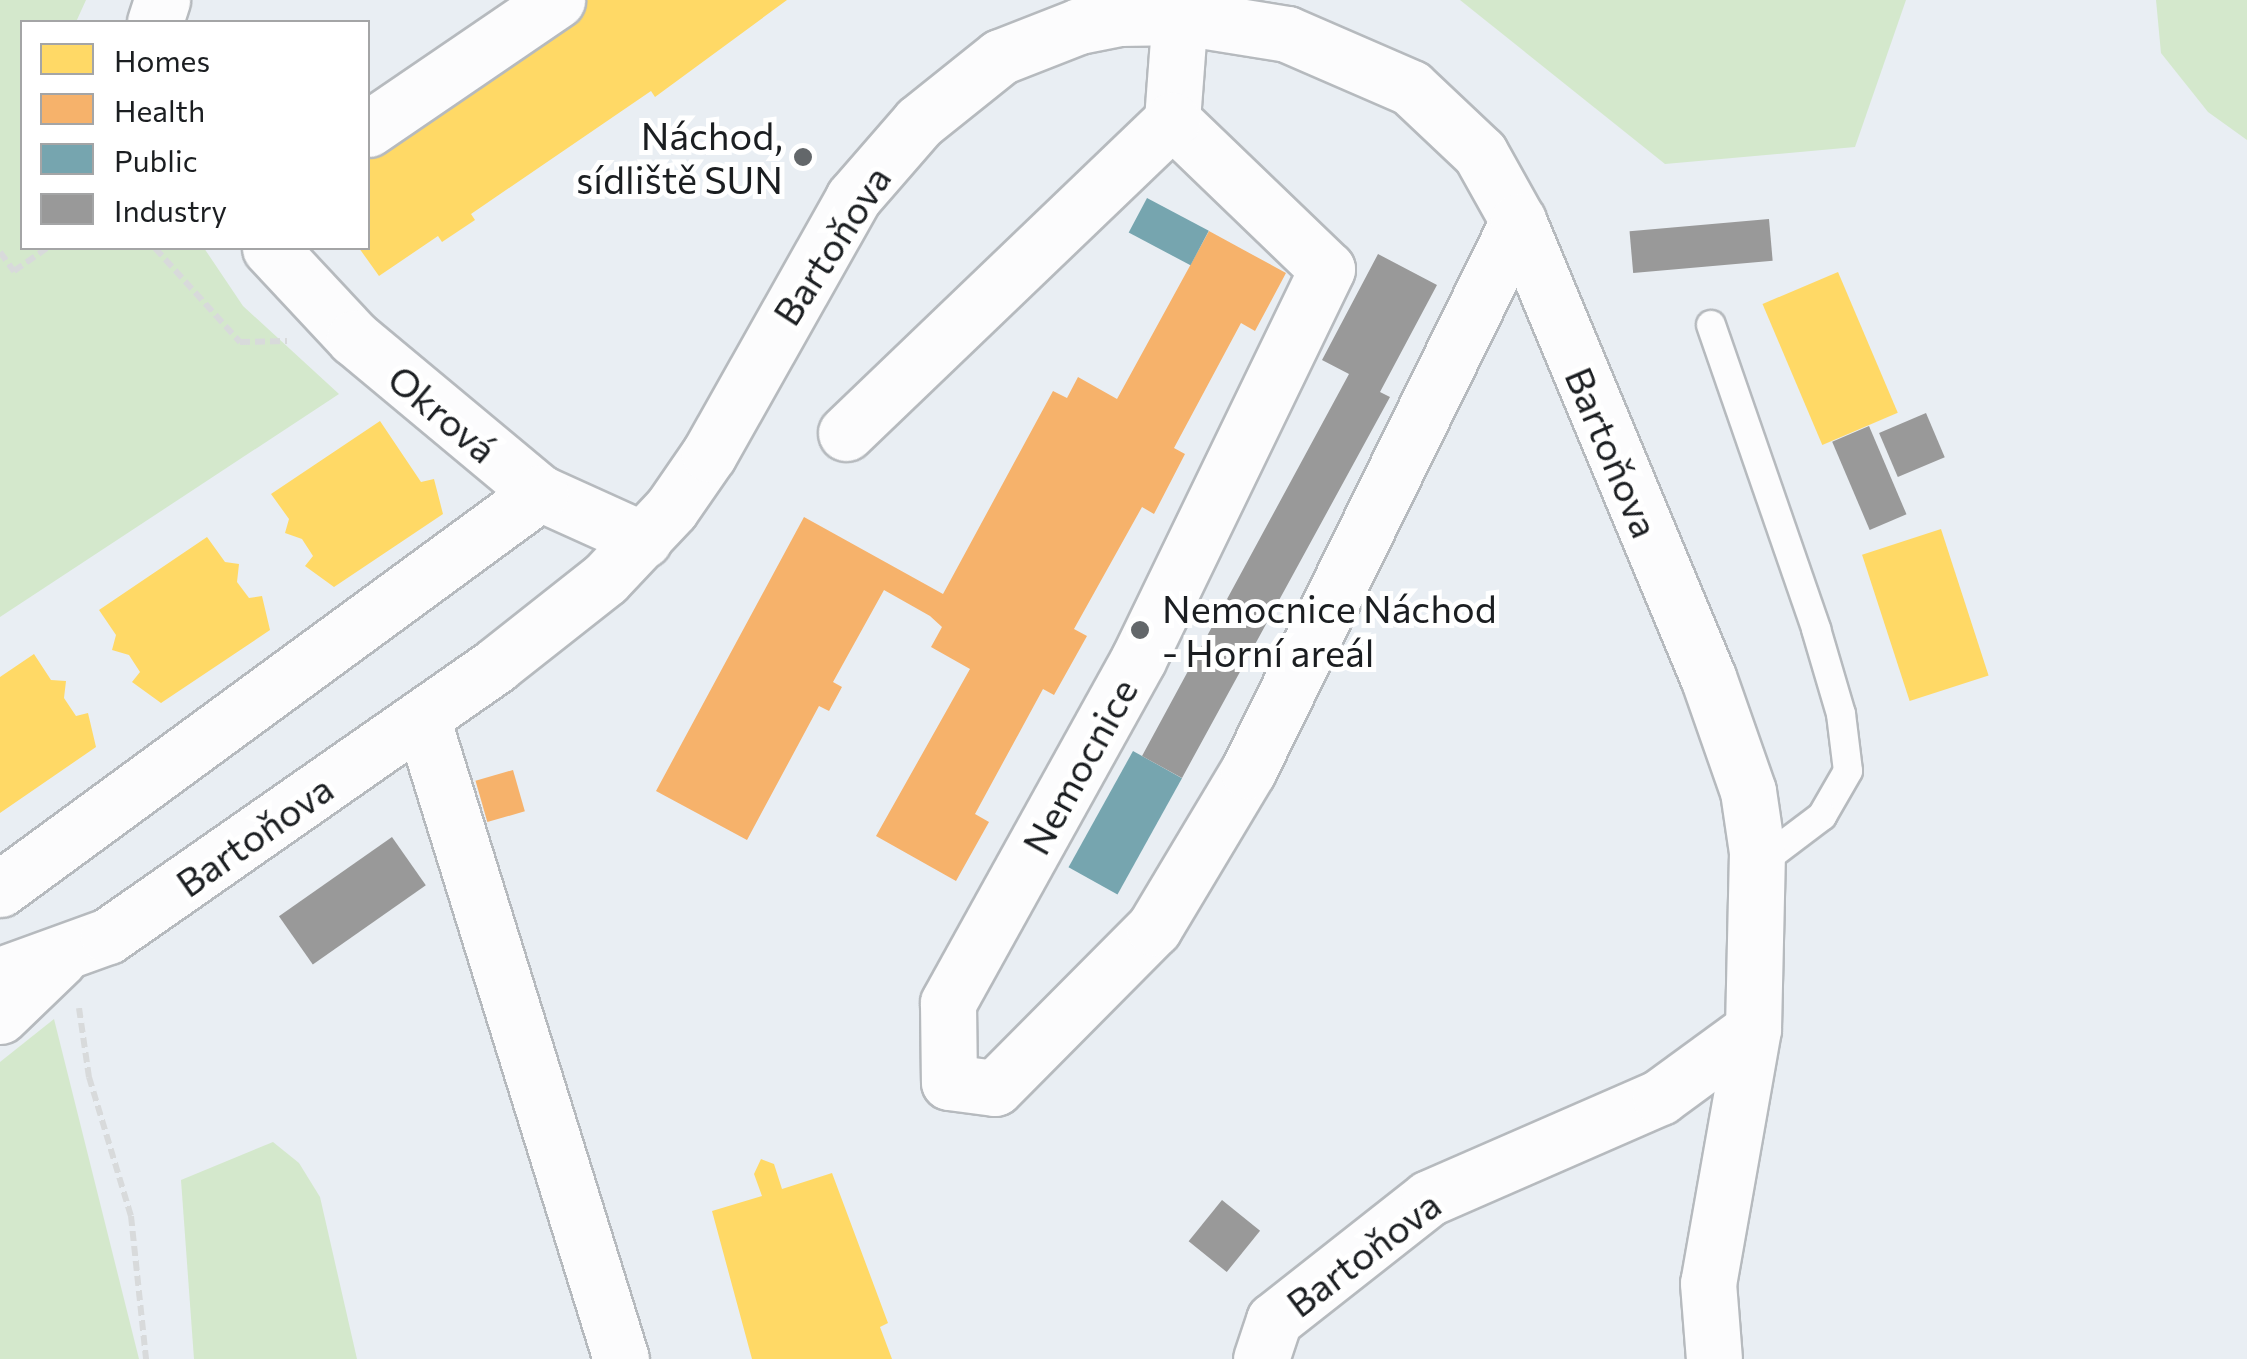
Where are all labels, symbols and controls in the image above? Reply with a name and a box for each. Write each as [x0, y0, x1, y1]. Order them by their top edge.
legend [20, 20, 370, 250]
text: Homes [114, 41, 210, 78]
text: Health [114, 91, 205, 128]
place label: Náchod, sídliště SUN [576, 112, 783, 202]
text: Public [114, 141, 198, 178]
marker: Náchod, sídliště SUN [792, 146, 814, 168]
street label: Bartoňova [763, 157, 899, 333]
text: Industry [114, 191, 227, 228]
street label: Okrová [380, 355, 506, 471]
street label: Bartoňova [1557, 360, 1669, 544]
place label: Nemocnice Náchod - Horní areál [1162, 585, 1497, 674]
marker: Nemocnice Náchod - Horní areál [1127, 617, 1153, 643]
street label: Nemocnice [1012, 670, 1146, 862]
street label: Bartoňova [167, 765, 341, 905]
street label: Bartoňova [1277, 1181, 1449, 1325]

